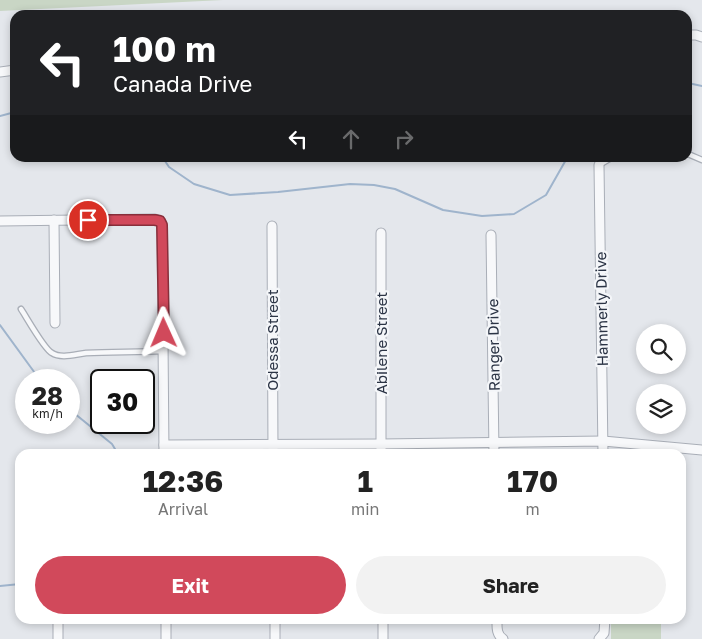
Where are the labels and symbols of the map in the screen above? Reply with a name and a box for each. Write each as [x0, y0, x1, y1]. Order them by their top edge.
pin [67, 199, 109, 241]
street label: Hammerly Drive [591, 251, 611, 367]
street label: Odessa Street [263, 289, 281, 391]
street label: Abilene Street [372, 292, 390, 394]
street label: Ranger Drive [483, 298, 503, 391]
position arrow [137, 306, 189, 358]
speed limit sign: 30 [90, 369, 155, 434]

